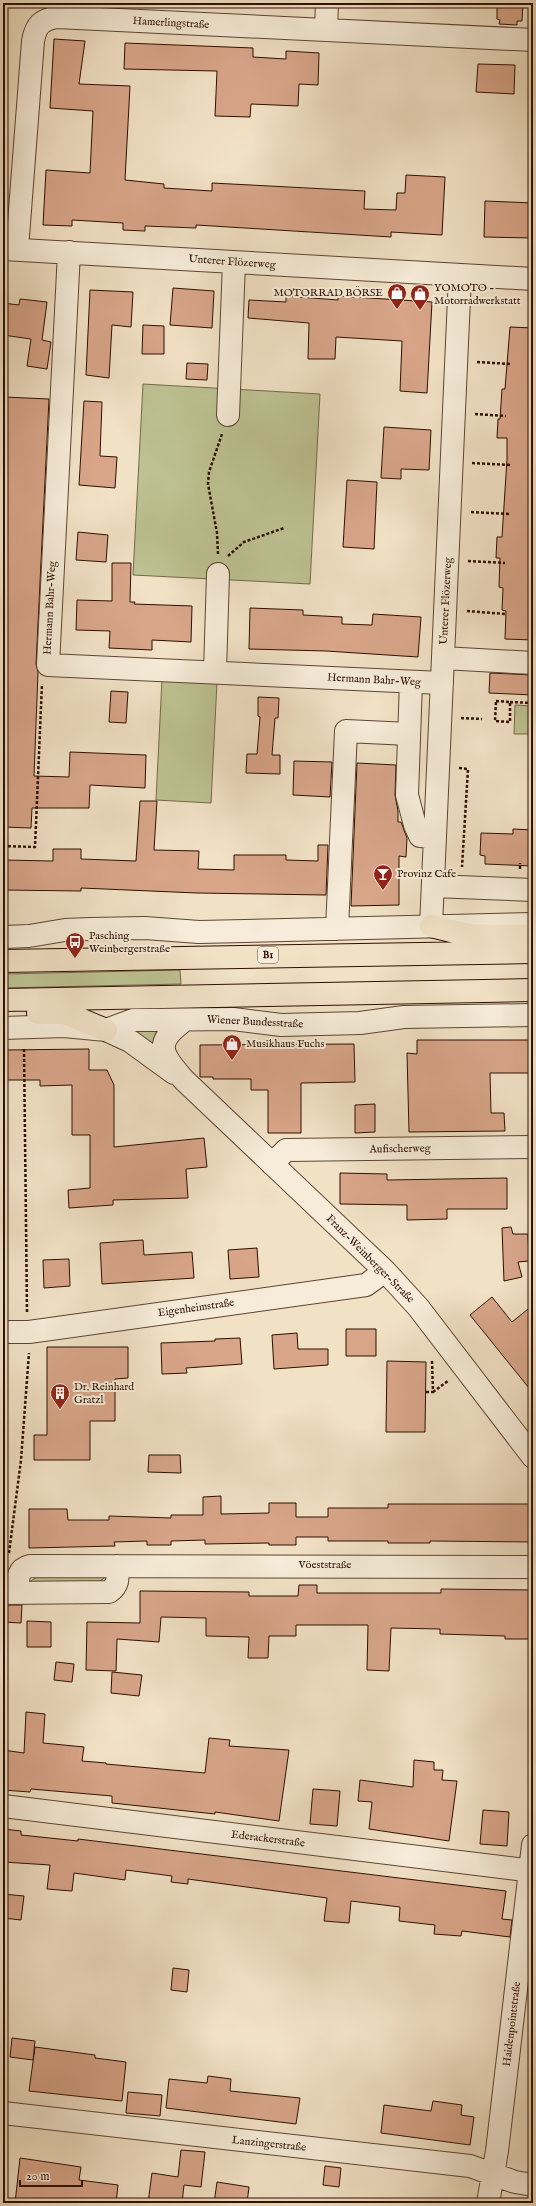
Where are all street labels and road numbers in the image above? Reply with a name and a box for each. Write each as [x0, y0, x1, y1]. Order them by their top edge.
street label: Hamerlingstraße [132, 14, 210, 32]
street label: Unterer Flözerweg [188, 252, 277, 272]
street label: Unterer Flözerweg [437, 556, 455, 645]
street label: Hermann Bahr-Weg [41, 560, 59, 655]
street label: Hermann Bahr-Weg [327, 671, 422, 689]
road number: B1 [258, 947, 278, 963]
street label: Wiener Bundesstraße [206, 1012, 304, 1032]
street label: Aufischerweg [368, 1141, 432, 1157]
street label: Franz-Weinberger-Straße [323, 1212, 417, 1306]
street label: Eigenheimstraße [157, 1296, 235, 1320]
street label: Vöeststraße [298, 1558, 351, 1572]
street label: Ederackerstraße [230, 1828, 306, 1850]
street label: Haidenpointstraße [500, 1981, 524, 2067]
street label: Lanzingerstraße [231, 2133, 307, 2155]

